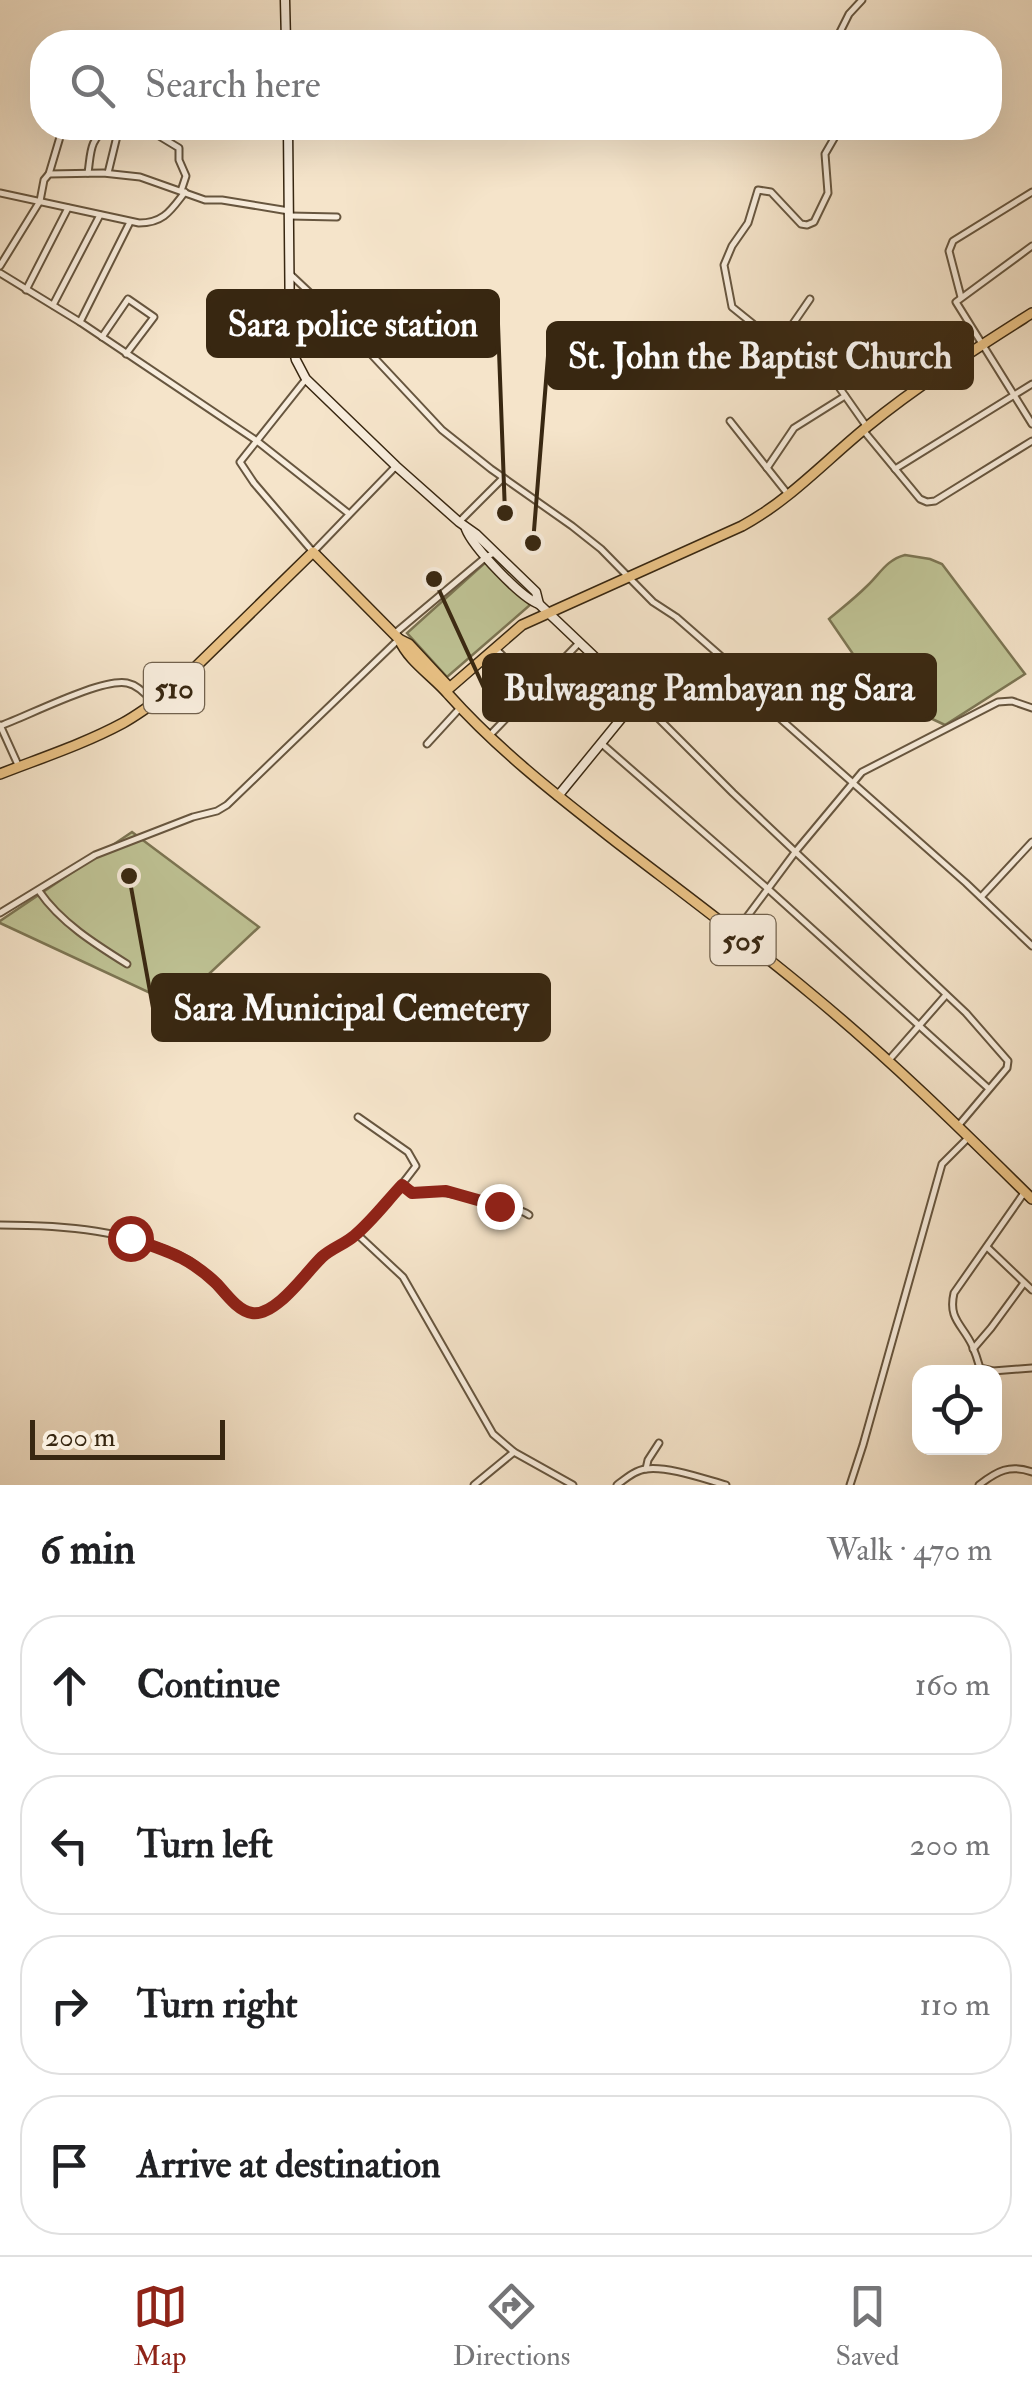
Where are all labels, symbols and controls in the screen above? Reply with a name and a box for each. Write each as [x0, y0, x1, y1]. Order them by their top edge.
search box [30, 30, 1002, 140]
icon: search [65, 58, 120, 113]
text: Search here [145, 61, 321, 109]
callout: Sara police station [208, 291, 498, 356]
text: Sara police station [228, 303, 478, 347]
callout: St. John the Baptist Church [548, 323, 972, 388]
text: St. John the Baptist Church [568, 335, 953, 380]
callout: Bulwagang Pambayan ng Sara [484, 655, 935, 720]
road number: 510 [144, 663, 204, 713]
text: Bulwagang Pambayan ng Sara [503, 667, 916, 712]
road number: 505 [710, 915, 776, 965]
callout: Sara Municipal Cemetery [153, 975, 549, 1040]
text: Sara Municipal Cemetery [173, 987, 530, 1032]
route end [477, 1184, 523, 1230]
route start [108, 1216, 154, 1262]
map controls [912, 1365, 1002, 1455]
button: locate [912, 1365, 1002, 1455]
scale bar [30, 1415, 225, 1460]
text: 200 m [45, 1420, 116, 1455]
text: 6 min [40, 1524, 135, 1576]
text: Walk · 470 m [827, 1530, 992, 1570]
icon: ahead [42, 1658, 97, 1713]
text: Continue [137, 1661, 280, 1709]
text: 160 m [915, 1665, 990, 1705]
icon: left [42, 1818, 97, 1873]
text: Turn left [137, 1821, 273, 1869]
text: 200 m [909, 1825, 990, 1865]
icon: right [42, 1978, 97, 2033]
text: Turn right [137, 1981, 298, 2029]
text: 110 m [919, 1985, 990, 2025]
icon: arrive [42, 2138, 97, 2193]
text: Arrive at destination [137, 2141, 441, 2189]
tab: Map [133, 2279, 188, 2374]
tab: Directions [453, 2279, 570, 2374]
tab: Saved [835, 2279, 899, 2374]

